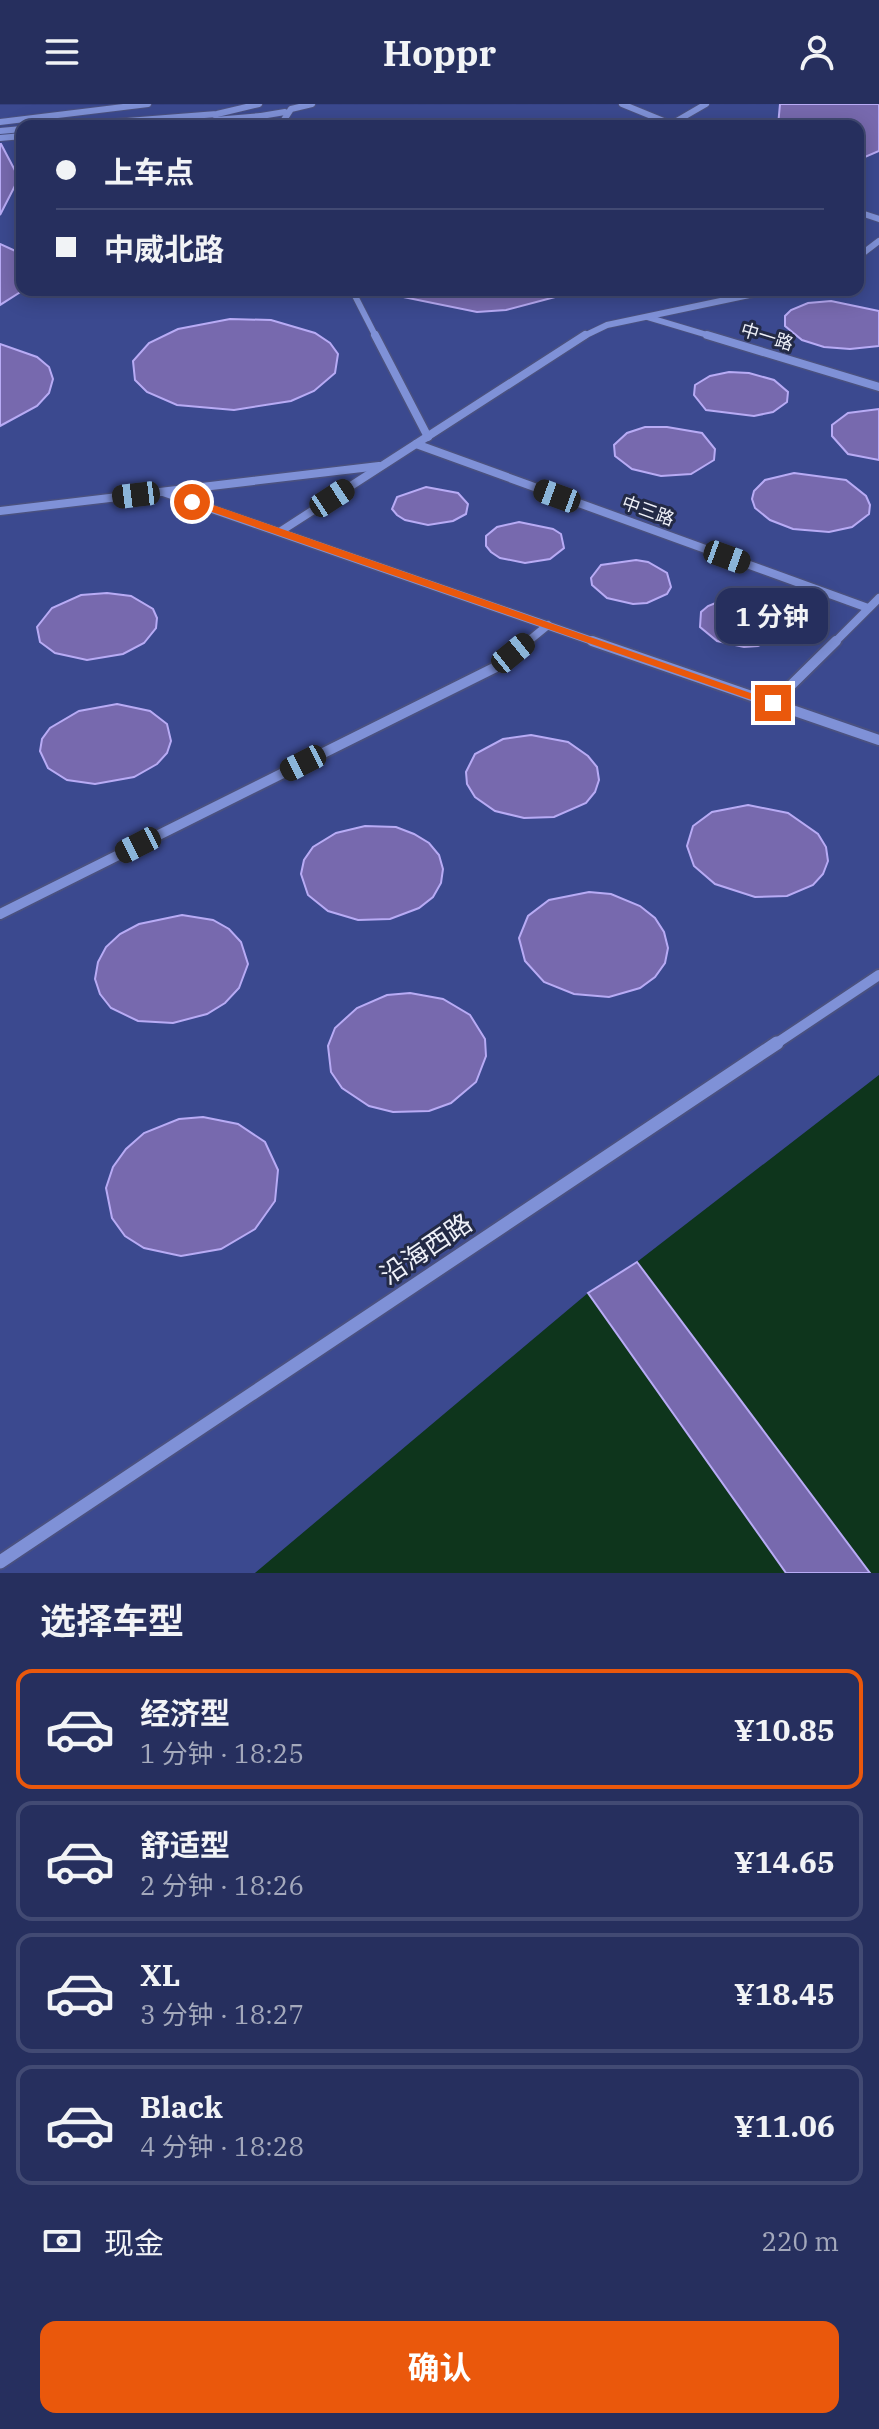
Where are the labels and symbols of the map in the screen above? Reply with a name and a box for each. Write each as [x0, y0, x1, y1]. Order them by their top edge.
street label: 中一路 [738, 318, 796, 355]
car [305, 475, 359, 521]
car [530, 477, 584, 515]
car [111, 480, 161, 510]
route start [174, 484, 210, 520]
street label: 中三路 [619, 490, 677, 531]
car [700, 538, 754, 576]
callout: 1 分钟 [717, 587, 829, 643]
car [487, 629, 539, 677]
route end [755, 685, 791, 721]
car [276, 741, 330, 785]
car [111, 823, 165, 867]
street label: 沿海西路 [373, 1205, 478, 1291]

